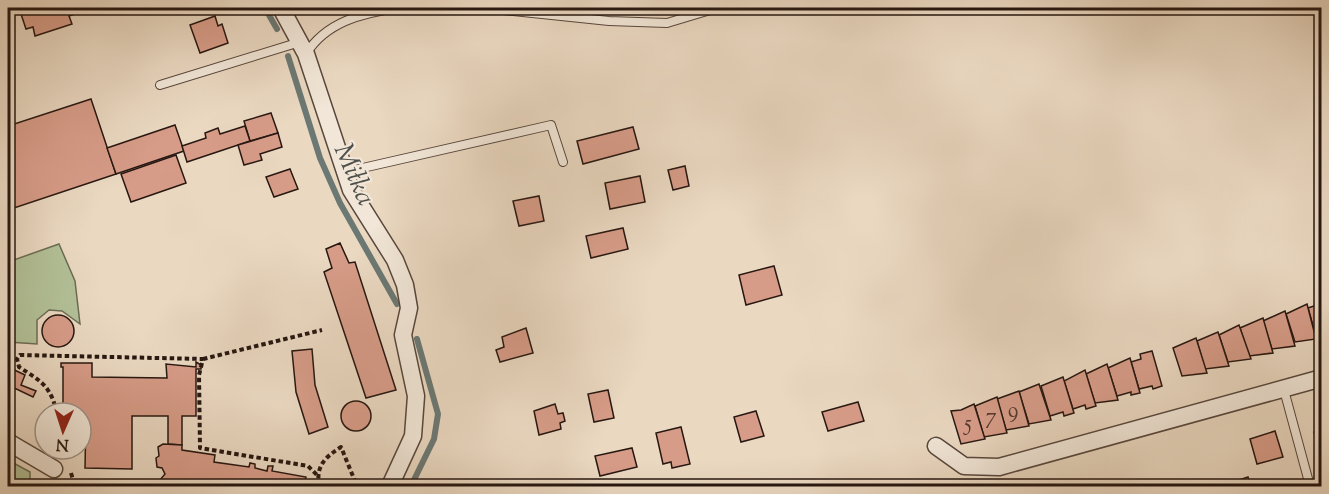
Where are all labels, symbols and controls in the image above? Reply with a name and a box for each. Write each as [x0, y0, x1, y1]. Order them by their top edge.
water label: Miłka [322, 138, 384, 212]
house number: 9 [1008, 396, 1018, 428]
north arrow [33, 401, 93, 461]
house number: 7 [985, 402, 997, 434]
house number: 5 [962, 409, 972, 441]
text: N [55, 432, 69, 455]

